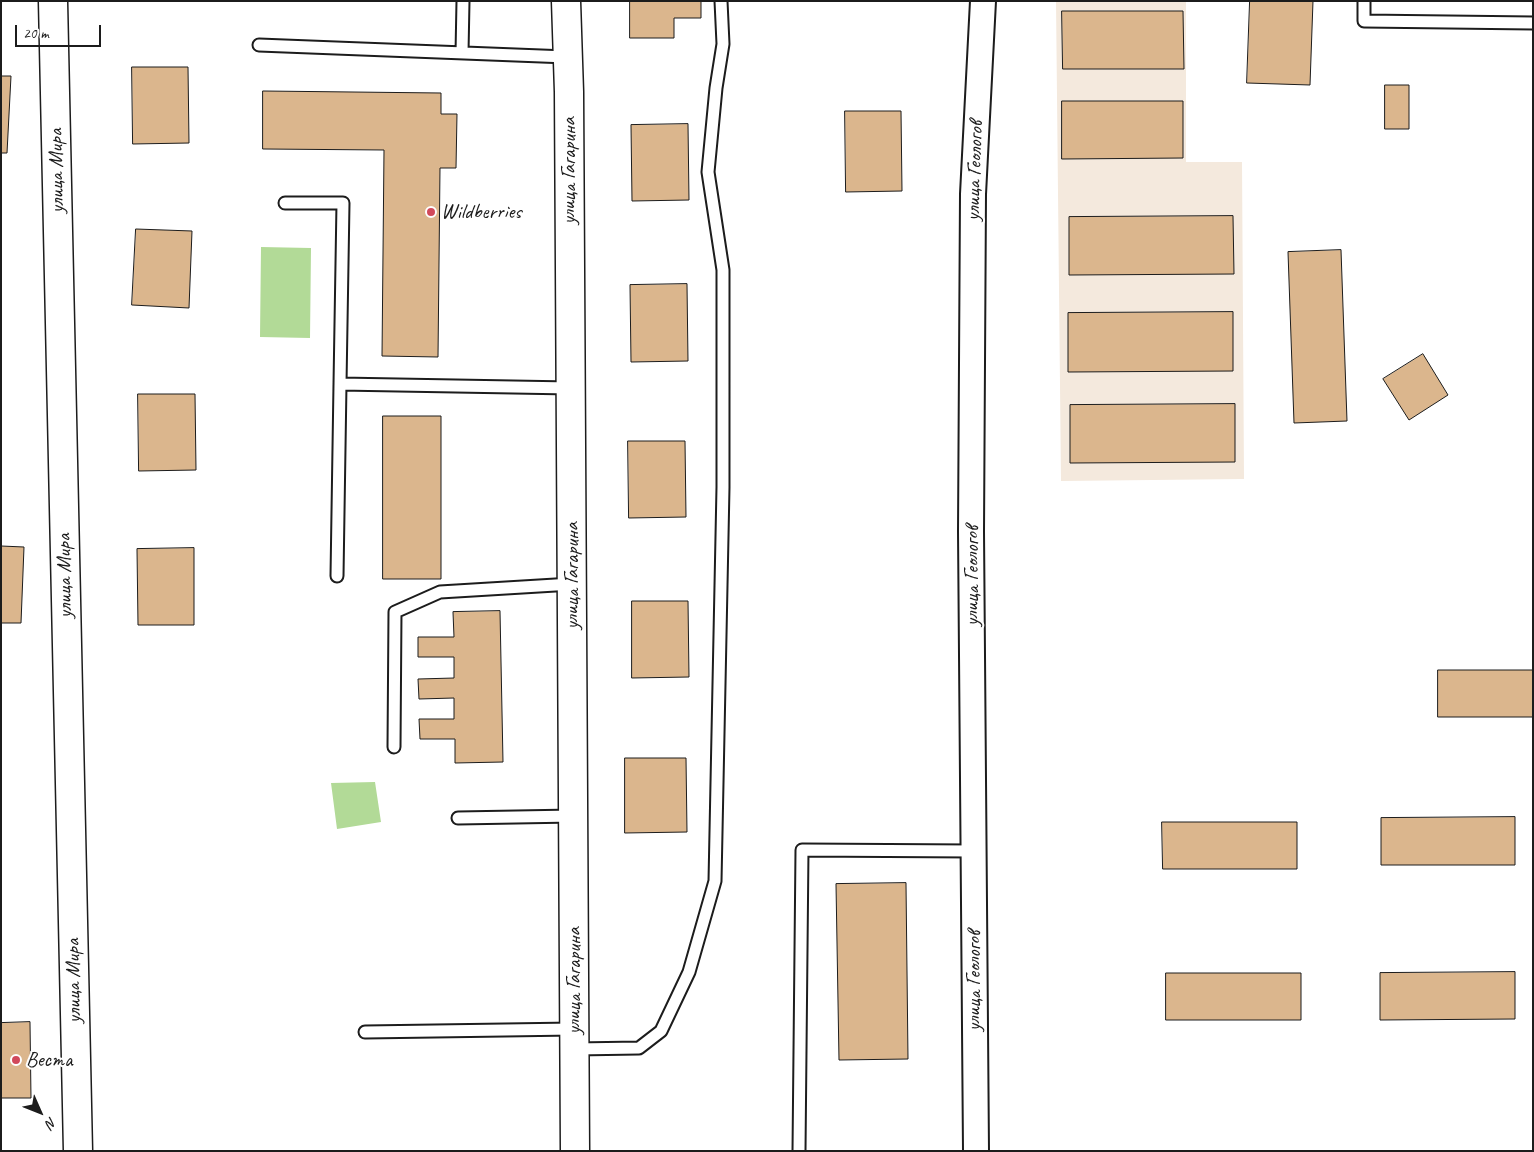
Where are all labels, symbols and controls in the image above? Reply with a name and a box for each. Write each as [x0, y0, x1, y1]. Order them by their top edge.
scale bar [18, 15, 104, 47]
text: 20 m [23, 24, 49, 43]
street label: улица Гагарина [556, 117, 582, 225]
street label: улица Геологов [961, 120, 989, 222]
street label: улица Мира [44, 129, 70, 213]
place label: Wildberries [441, 199, 521, 225]
marker: Wildberries [425, 206, 437, 218]
street label: улица Гагарина [559, 522, 585, 630]
street label: улица Геологов [959, 526, 985, 626]
street label: улица Мира [52, 534, 78, 618]
street label: улица Гагарина [561, 927, 587, 1035]
street label: улица Геологов [961, 931, 987, 1031]
street label: улица Мира [61, 939, 87, 1023]
place label: Веста [26, 1047, 72, 1073]
marker: Веста [10, 1054, 22, 1066]
north arrow [15, 1087, 65, 1137]
text: N [42, 1114, 60, 1132]

